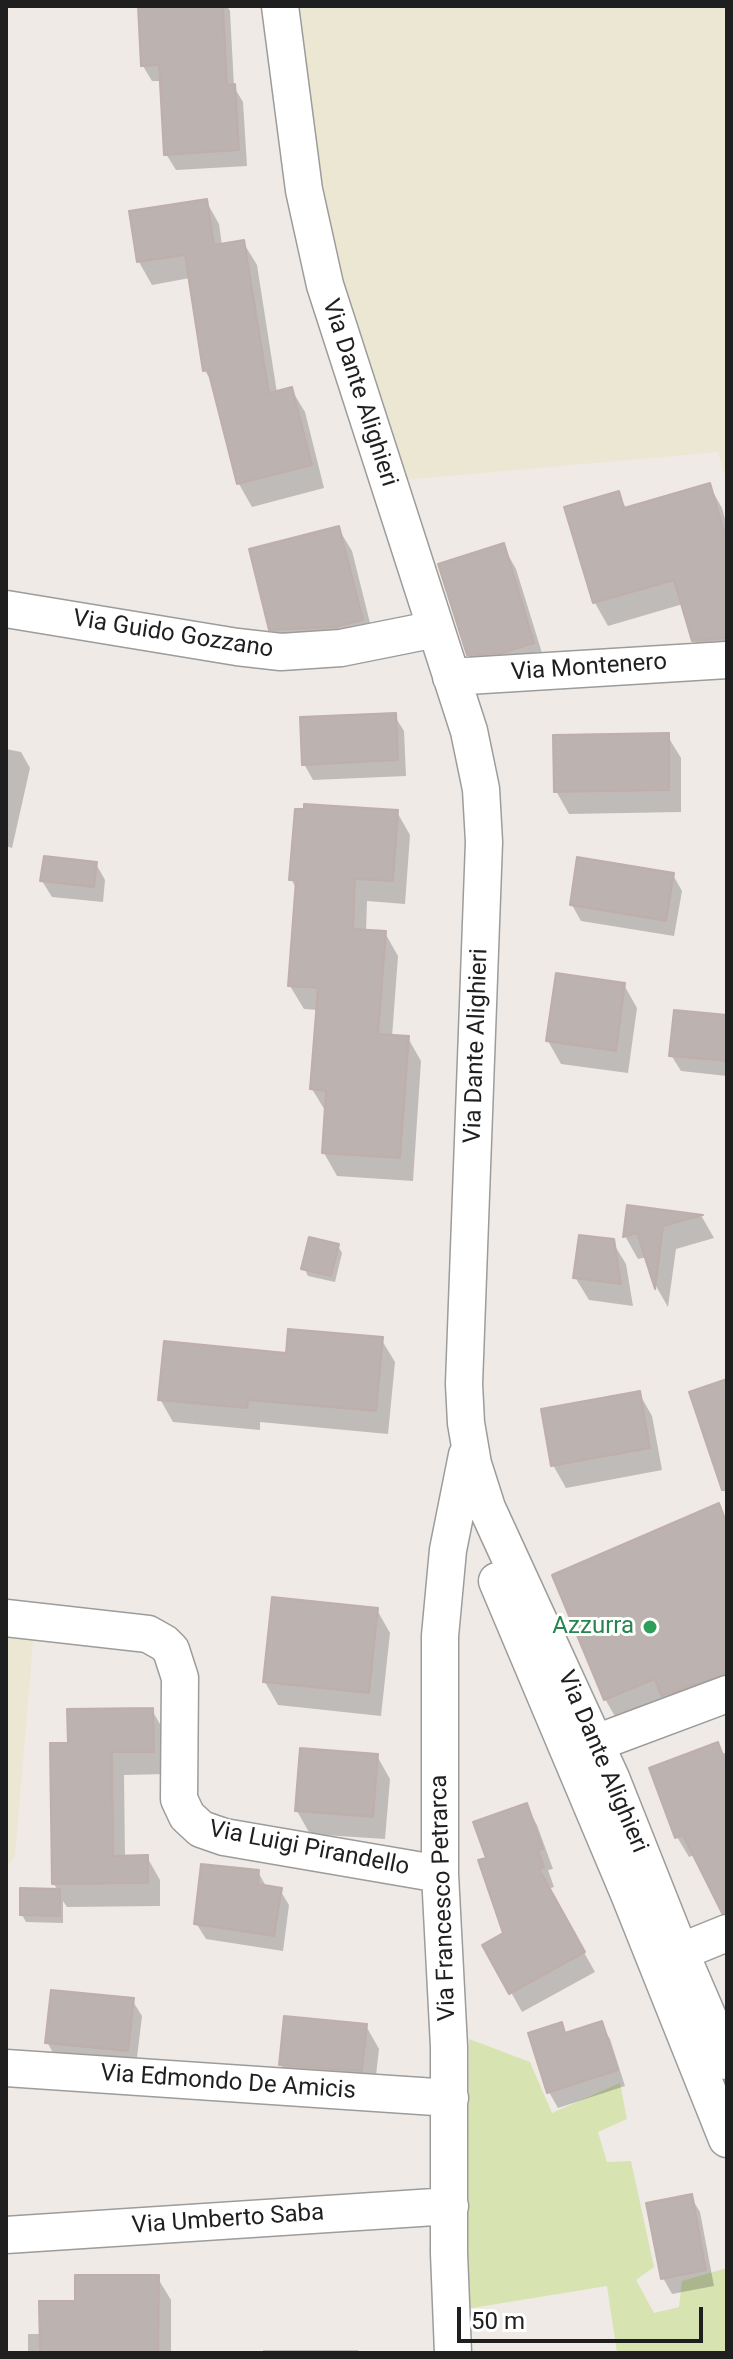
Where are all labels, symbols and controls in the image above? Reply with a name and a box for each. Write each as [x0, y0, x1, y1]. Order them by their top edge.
street label: Via Dante Alighieri [315, 296, 403, 490]
street label: Via Guido Gozzano [71, 605, 275, 665]
street label: Via Montenero [510, 648, 668, 688]
street label: Via Dante Alighieri [459, 948, 495, 1144]
place label: Azzurra [552, 1613, 634, 1641]
marker: Azzurra [641, 1618, 659, 1636]
street label: Via Dante Alighieri [551, 1667, 653, 1857]
street label: Via Francesco Petrarca [425, 1774, 463, 2022]
street label: Via Luigi Pirandello [206, 1815, 412, 1883]
street label: Via Edmondo De Amicis [99, 2060, 357, 2106]
street label: Via Umberto Saba [131, 2199, 325, 2241]
scale bar [461, 2291, 707, 2341]
text: 50 m [471, 2307, 525, 2335]

